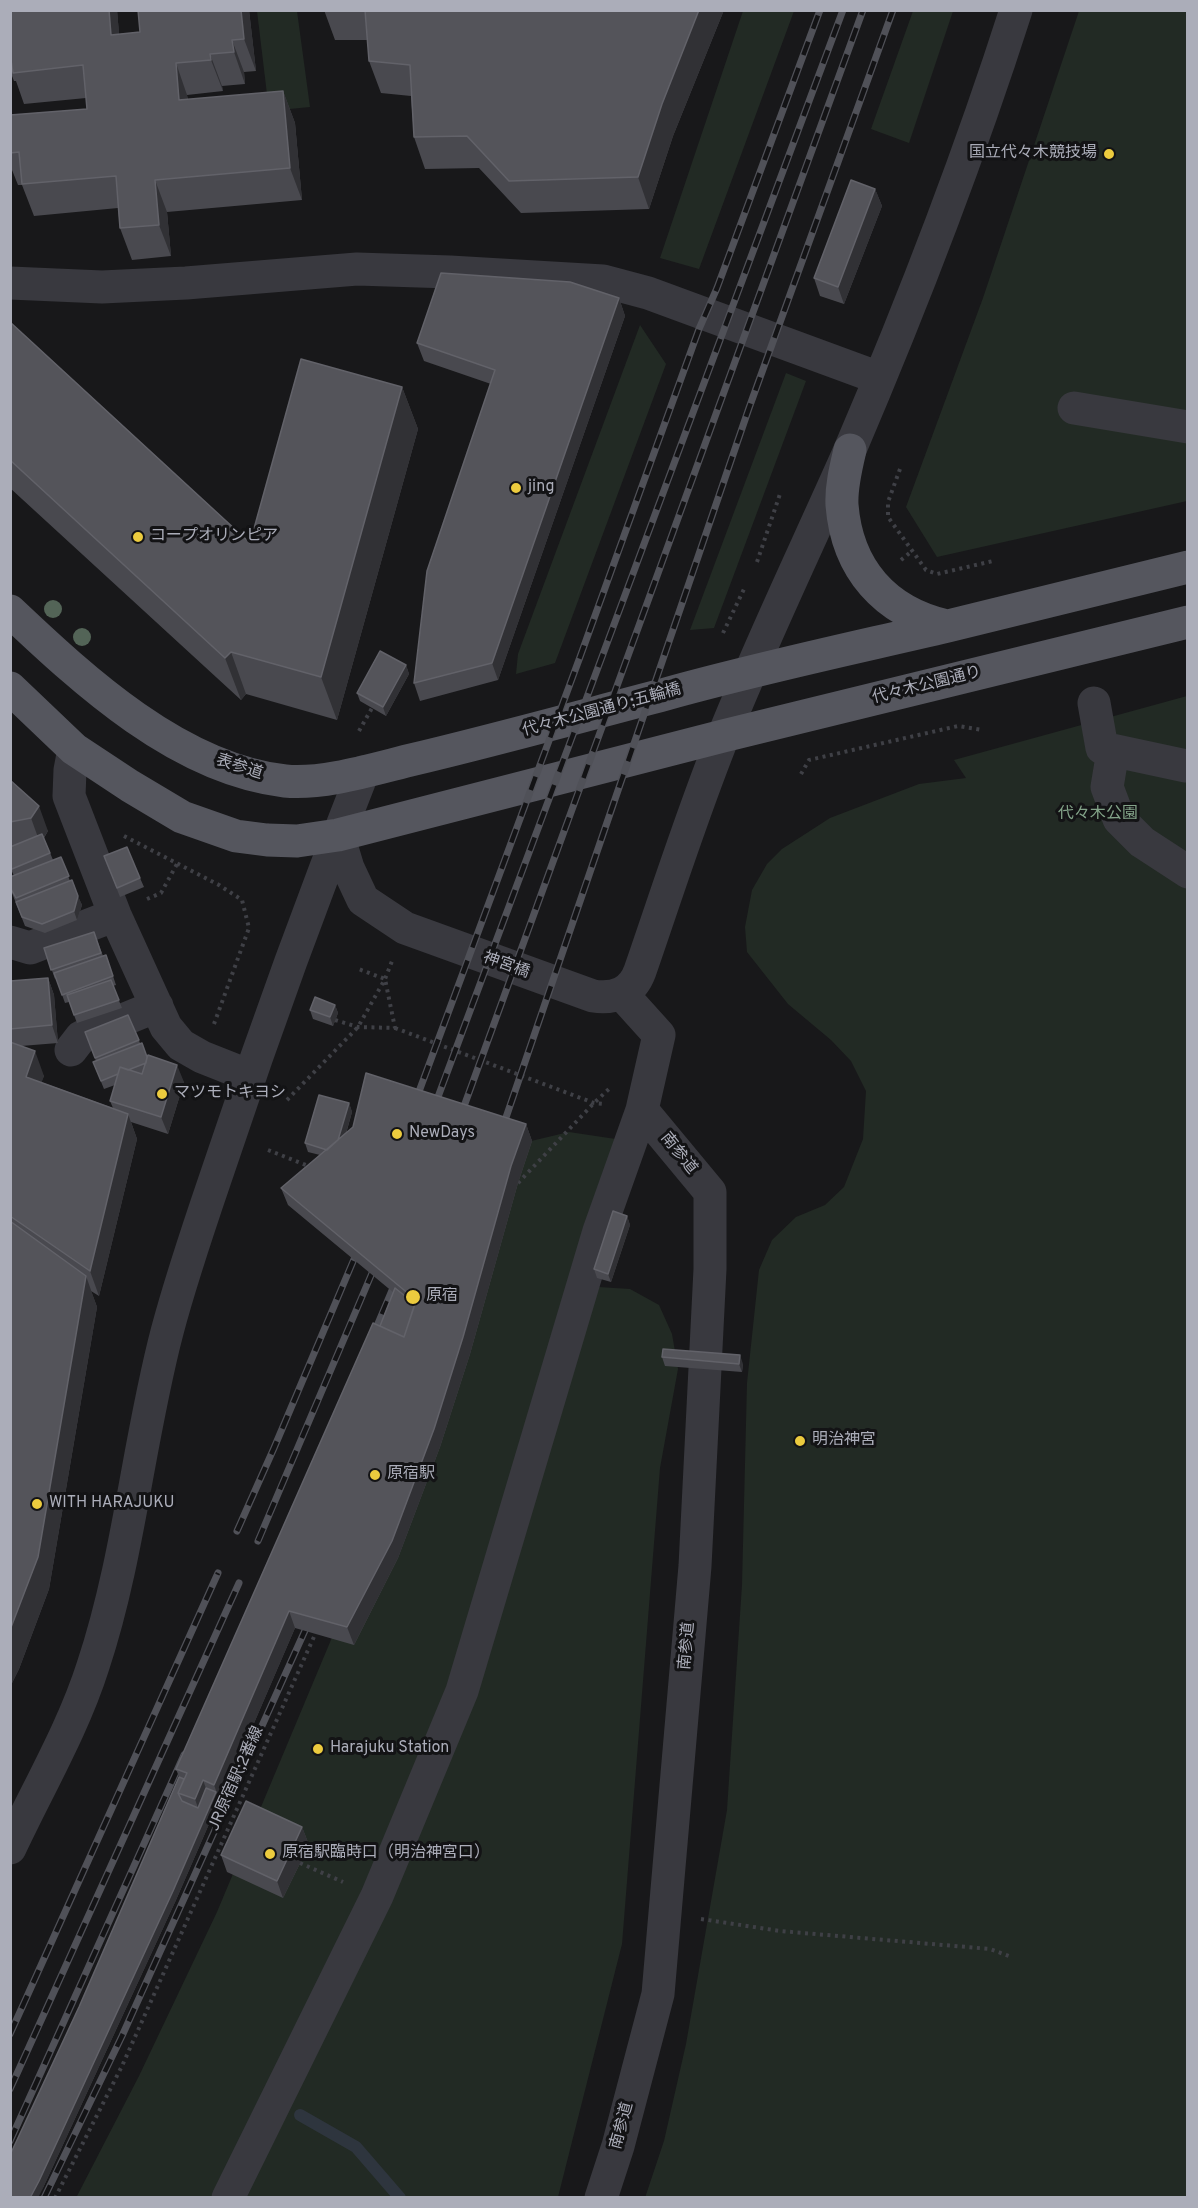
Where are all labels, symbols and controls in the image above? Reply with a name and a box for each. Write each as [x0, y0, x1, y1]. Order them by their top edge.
place label: 国立代々木競技場 [969, 144, 1097, 164]
marker: 国立代々木競技場 [1102, 147, 1116, 161]
place label: jing [528, 478, 554, 498]
marker: jing [509, 481, 523, 495]
place label: コープオリンピア [150, 527, 278, 547]
marker: コープオリンピア [131, 530, 145, 544]
street label: 代々木公園通り [870, 663, 984, 709]
street label: 代々木公園通り;五輪橋 [521, 681, 683, 741]
street label: 表参道 [213, 751, 265, 785]
park label: 代々木公園 [1058, 805, 1138, 825]
street label: 神宮橋 [480, 949, 532, 983]
place label: マツモトキヨシ [174, 1084, 286, 1104]
marker: マツモトキヨシ [155, 1087, 169, 1101]
place label: NewDays [409, 1124, 475, 1144]
marker: NewDays [390, 1127, 404, 1141]
street label: 南参道 [655, 1129, 701, 1179]
place label: 原宿 [426, 1287, 458, 1307]
marker: 原宿 [404, 1288, 422, 1306]
place label: 明治神宮 [812, 1431, 876, 1451]
marker: 明治神宮 [793, 1434, 807, 1448]
place label: 原宿駅 [387, 1465, 435, 1485]
marker: 原宿駅 [368, 1468, 382, 1482]
place label: WITH HARAJUKU [49, 1494, 175, 1514]
marker: WITH HARAJUKU [30, 1497, 44, 1511]
street label: 南参道 [676, 1621, 700, 1671]
street label: JR原宿駅;2番線 [205, 1724, 269, 1834]
place label: Harajuku Station [330, 1739, 449, 1759]
marker: Harajuku Station [311, 1742, 325, 1756]
place label: 原宿駅臨時口（明治神宮口） [282, 1844, 490, 1864]
marker: 原宿駅臨時口（明治神宮口） [263, 1847, 277, 1861]
street label: 南参道 [608, 2100, 638, 2152]

